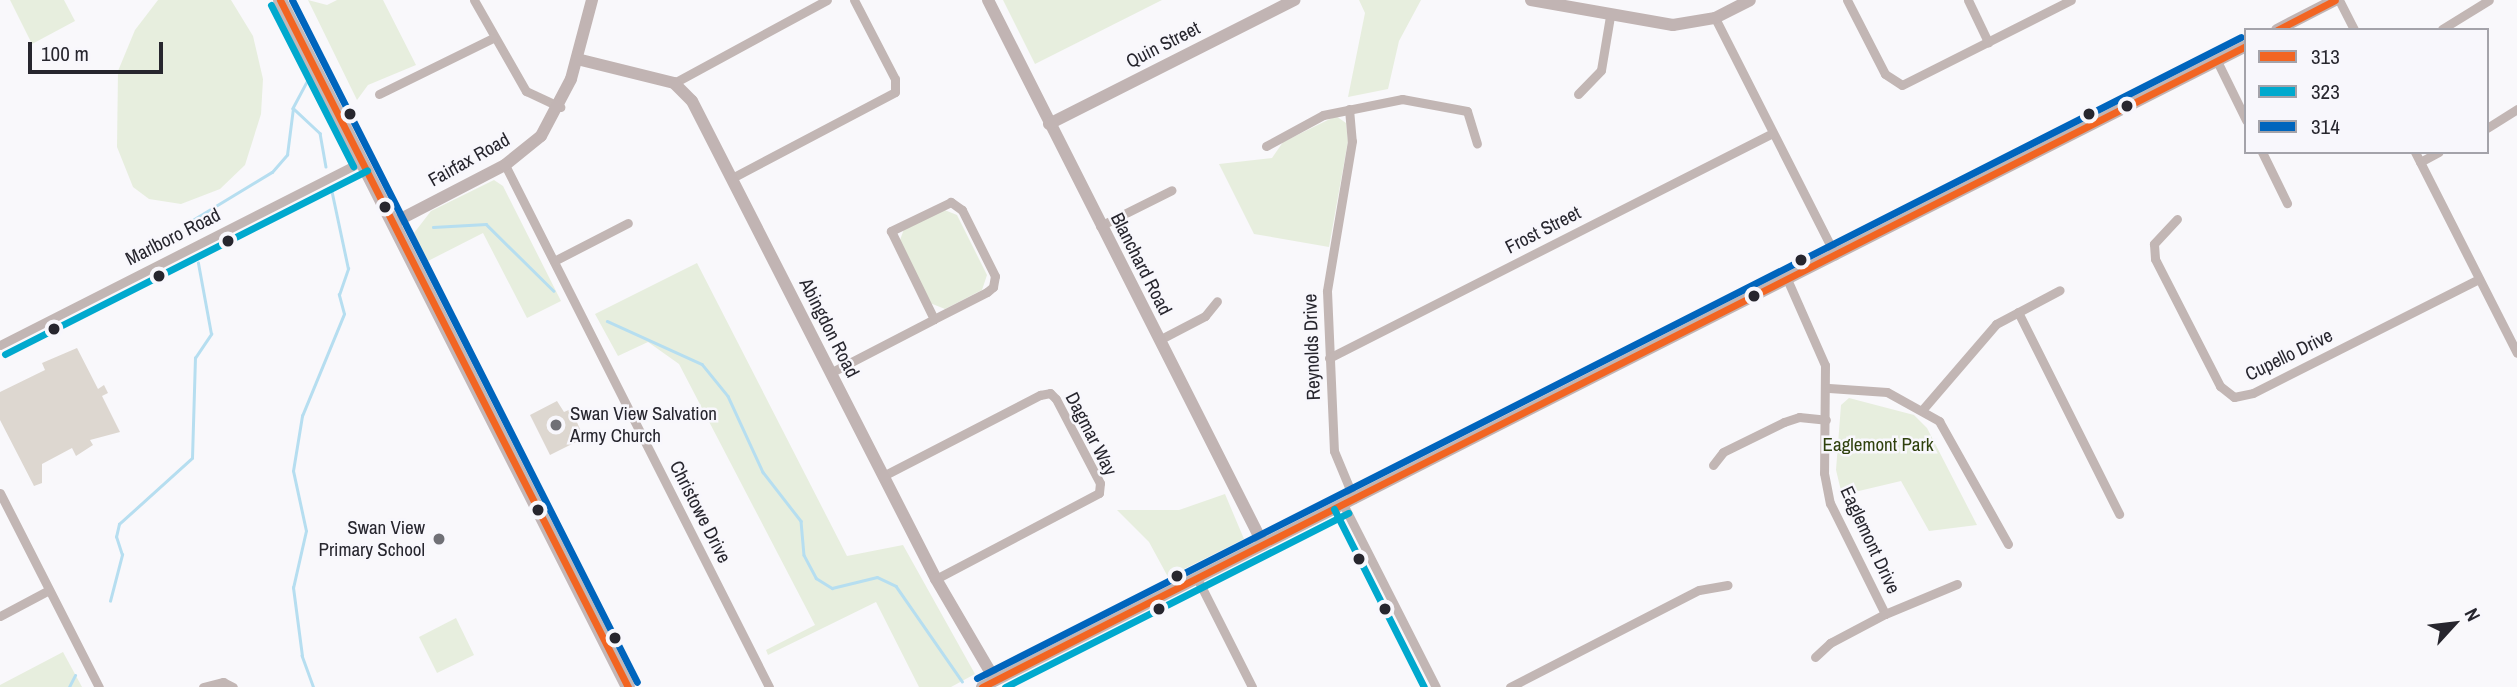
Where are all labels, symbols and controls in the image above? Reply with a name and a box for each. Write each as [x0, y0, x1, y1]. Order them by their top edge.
street label: Quin Street [1122, 17, 1204, 73]
scale bar [32, 28, 166, 72]
legend [2244, 28, 2489, 154]
text: 100 m [41, 39, 89, 68]
text: 313 [2311, 42, 2340, 71]
text: 323 [2311, 77, 2340, 106]
unlabelled marker [2120, 99, 2134, 113]
unlabelled marker [343, 107, 357, 121]
unlabelled marker [2082, 107, 2096, 121]
text: 314 [2311, 112, 2340, 141]
street label: Fairfax Road [424, 128, 514, 192]
unlabelled marker [378, 200, 392, 214]
street label: Frost Street [1502, 201, 1584, 259]
street label: Marlboro Road [122, 203, 224, 271]
street label: Blanchard Road [1105, 209, 1177, 319]
unlabelled marker [221, 234, 235, 248]
unlabelled marker [1794, 253, 1808, 267]
unlabelled marker [152, 269, 166, 283]
street label: Abingdon Road [794, 275, 864, 381]
unlabelled marker [1747, 289, 1761, 303]
street label: Reynolds Drive [1299, 293, 1325, 401]
unlabelled marker [47, 322, 61, 336]
street label: Cupello Drive [2242, 324, 2336, 386]
street label: Dagmar Way [1060, 389, 1122, 479]
place label: Swan View Salvation Army Church [570, 403, 717, 447]
marker: Swan View Salvation Army Church [548, 417, 564, 433]
park label: Eaglemont Park [1823, 434, 1933, 456]
street label: Christowe Drive [664, 457, 736, 567]
street label: Eaglemont Drive [1835, 483, 1905, 597]
unlabelled marker [531, 503, 545, 517]
place label: Swan View Primary School [319, 517, 425, 561]
marker: Swan View Primary School [431, 531, 447, 547]
unlabelled marker [1352, 552, 1366, 566]
unlabelled marker [1170, 569, 1184, 583]
north arrow [2419, 589, 2489, 659]
unlabelled marker [1152, 602, 1166, 616]
unlabelled marker [1378, 602, 1392, 616]
text: N [2459, 604, 2487, 625]
unlabelled marker [608, 631, 622, 645]

